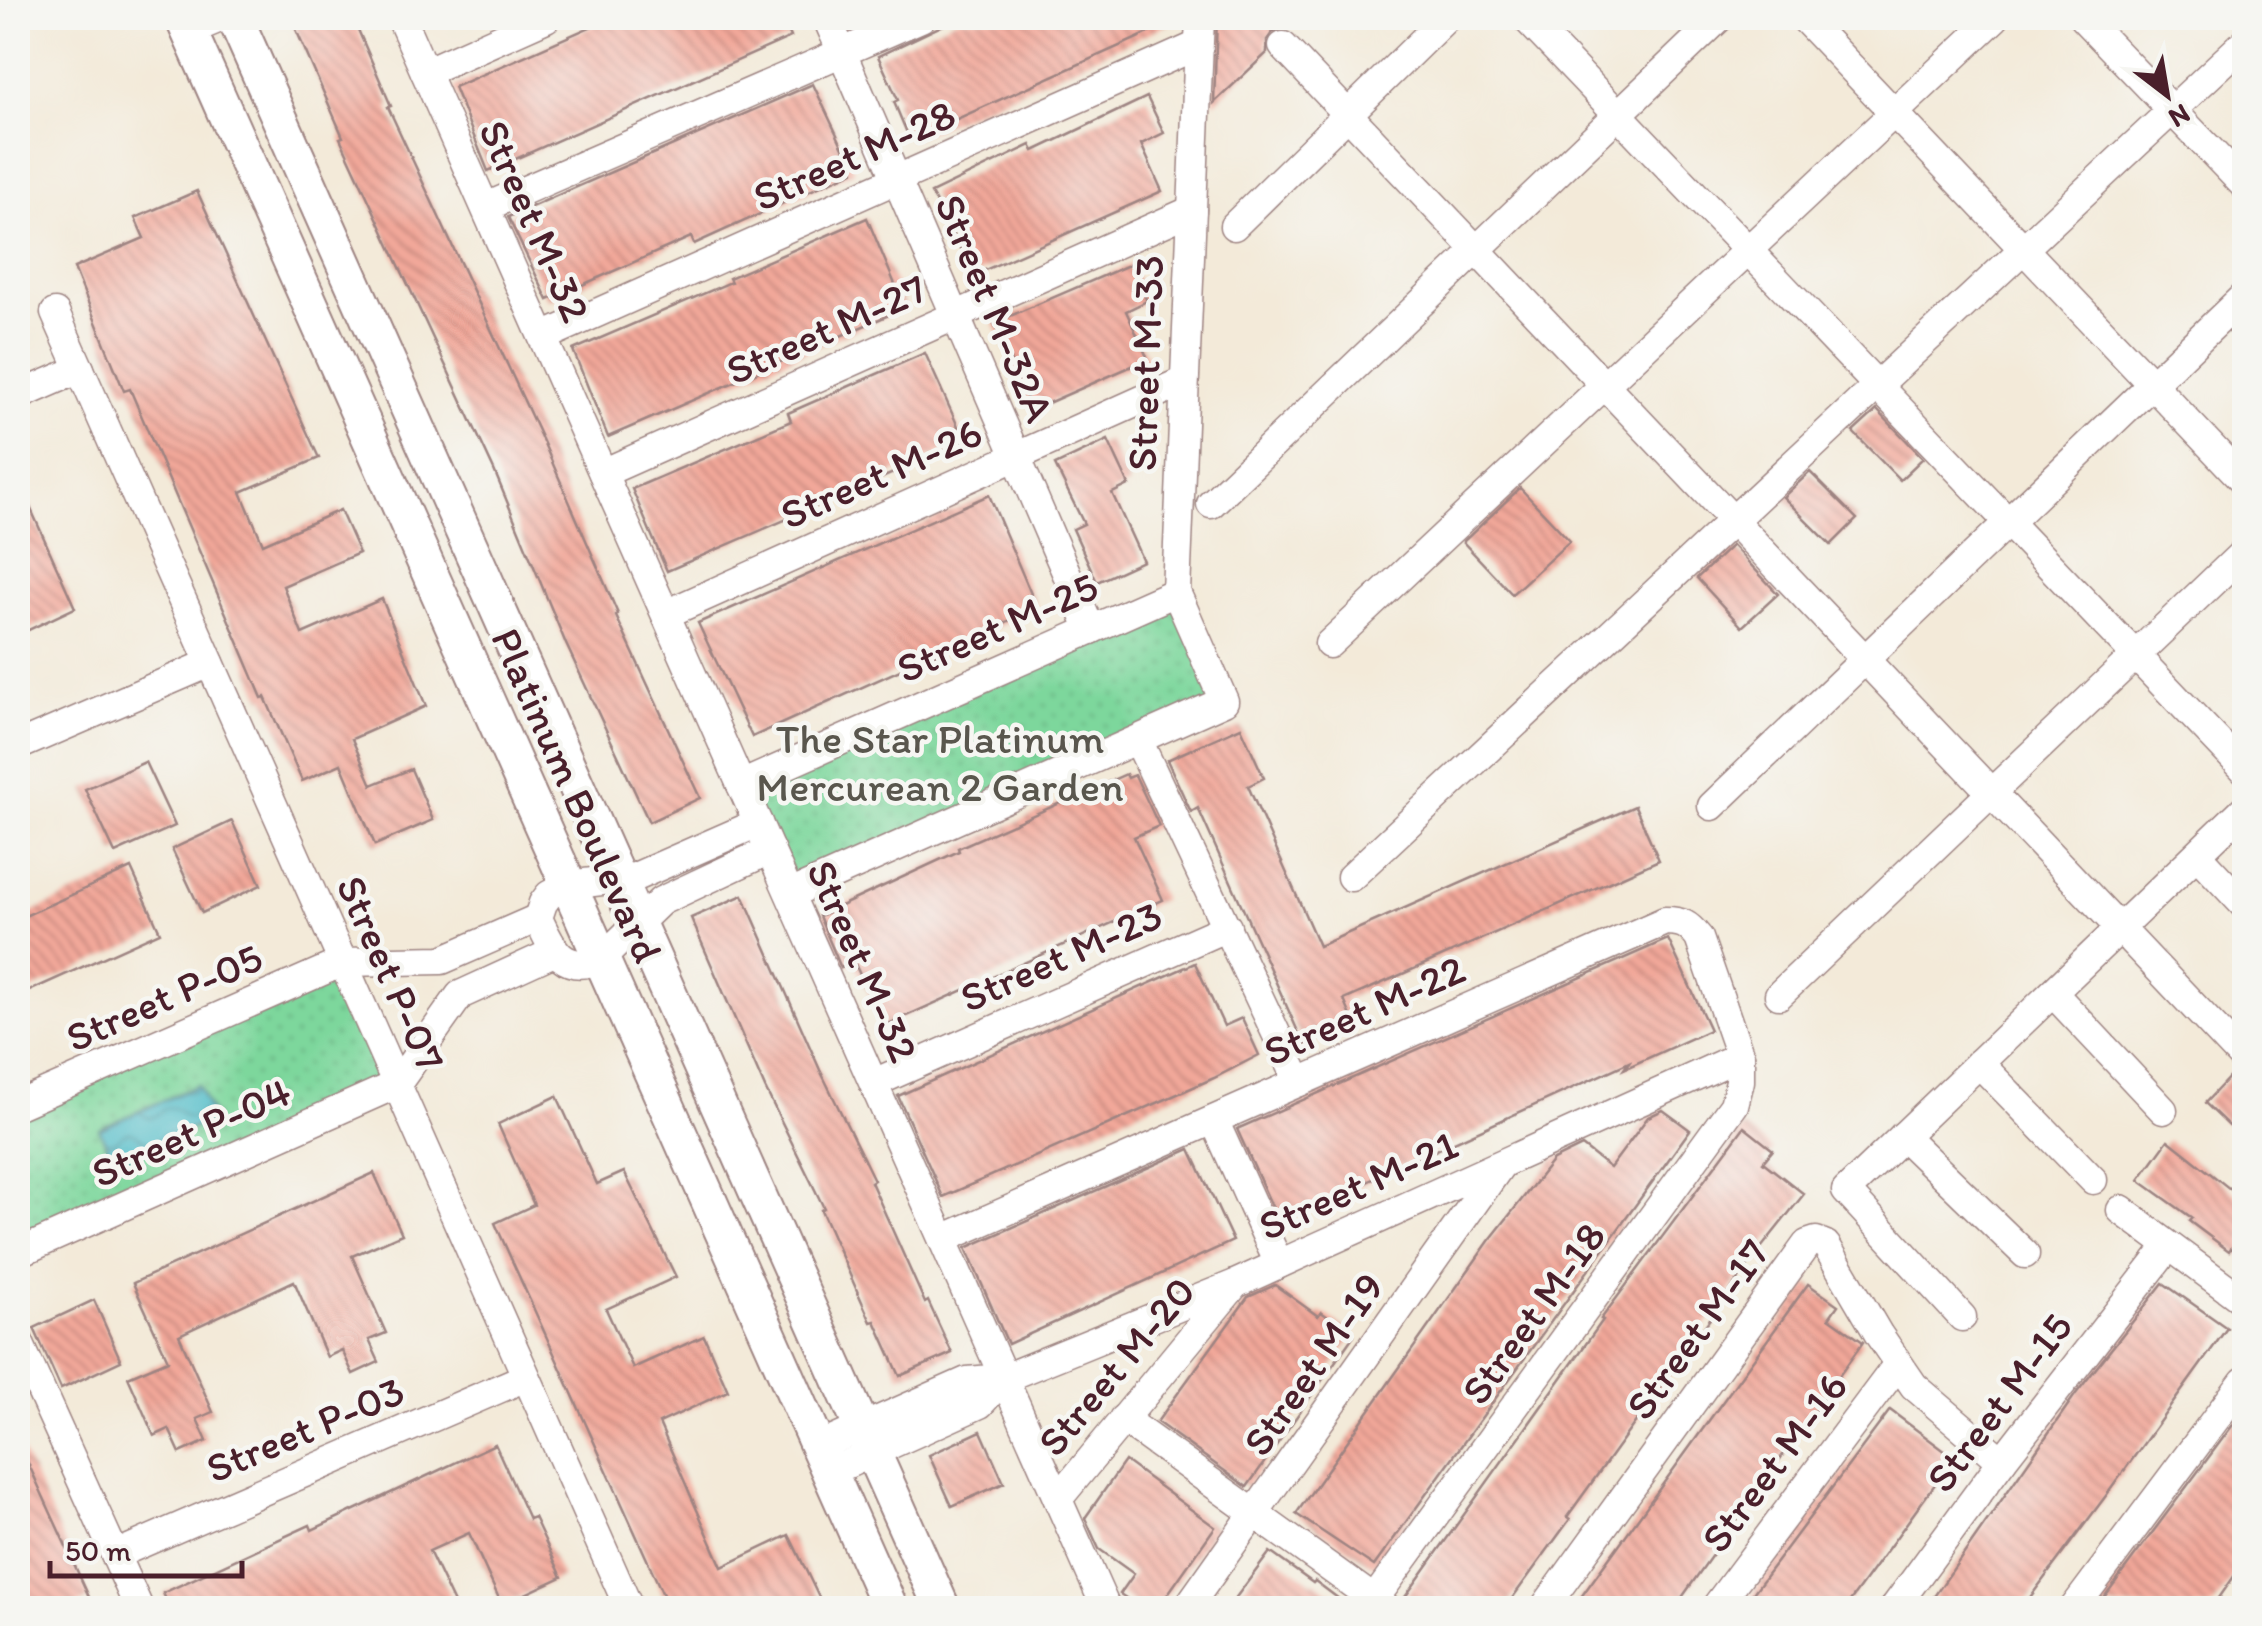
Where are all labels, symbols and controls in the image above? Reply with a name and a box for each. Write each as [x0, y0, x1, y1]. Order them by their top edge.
north arrow [2117, 45, 2217, 145]
street label: Street M-28 [745, 88, 963, 222]
text: N [2163, 97, 2197, 136]
street label: Street M-32 [468, 112, 602, 330]
street label: Street M-32A [924, 187, 1066, 430]
street label: Street M-33 [1116, 254, 1174, 472]
street label: Street M-27 [718, 262, 934, 396]
street label: Street M-26 [773, 406, 989, 540]
street label: Street M-25 [889, 560, 1105, 694]
street label: Platinum Boulevard [480, 620, 674, 970]
park label: The Star Platinum Mercurean 2 Garden [756, 713, 1124, 812]
street label: Street M-32 [796, 852, 930, 1070]
street label: Street P-07 [325, 868, 457, 1078]
street label: Street M-23 [952, 889, 1170, 1023]
street label: Street P-05 [58, 931, 270, 1063]
street label: Street M-22 [1256, 943, 1472, 1077]
street label: Street P-04 [84, 1066, 298, 1198]
street label: Street M-21 [1251, 1119, 1465, 1251]
street label: Street M-18 [1450, 1212, 1616, 1414]
street label: Street M-17 [1614, 1229, 1780, 1429]
street label: Street M-19 [1231, 1263, 1395, 1465]
street label: Street M-20 [1026, 1266, 1206, 1466]
street label: Street M-15 [1915, 1302, 2083, 1502]
street label: Street M-16 [1690, 1362, 1858, 1562]
street label: Street P-03 [198, 1364, 412, 1494]
scale bar [50, 1516, 242, 1578]
text: 50 m [65, 1532, 131, 1569]

